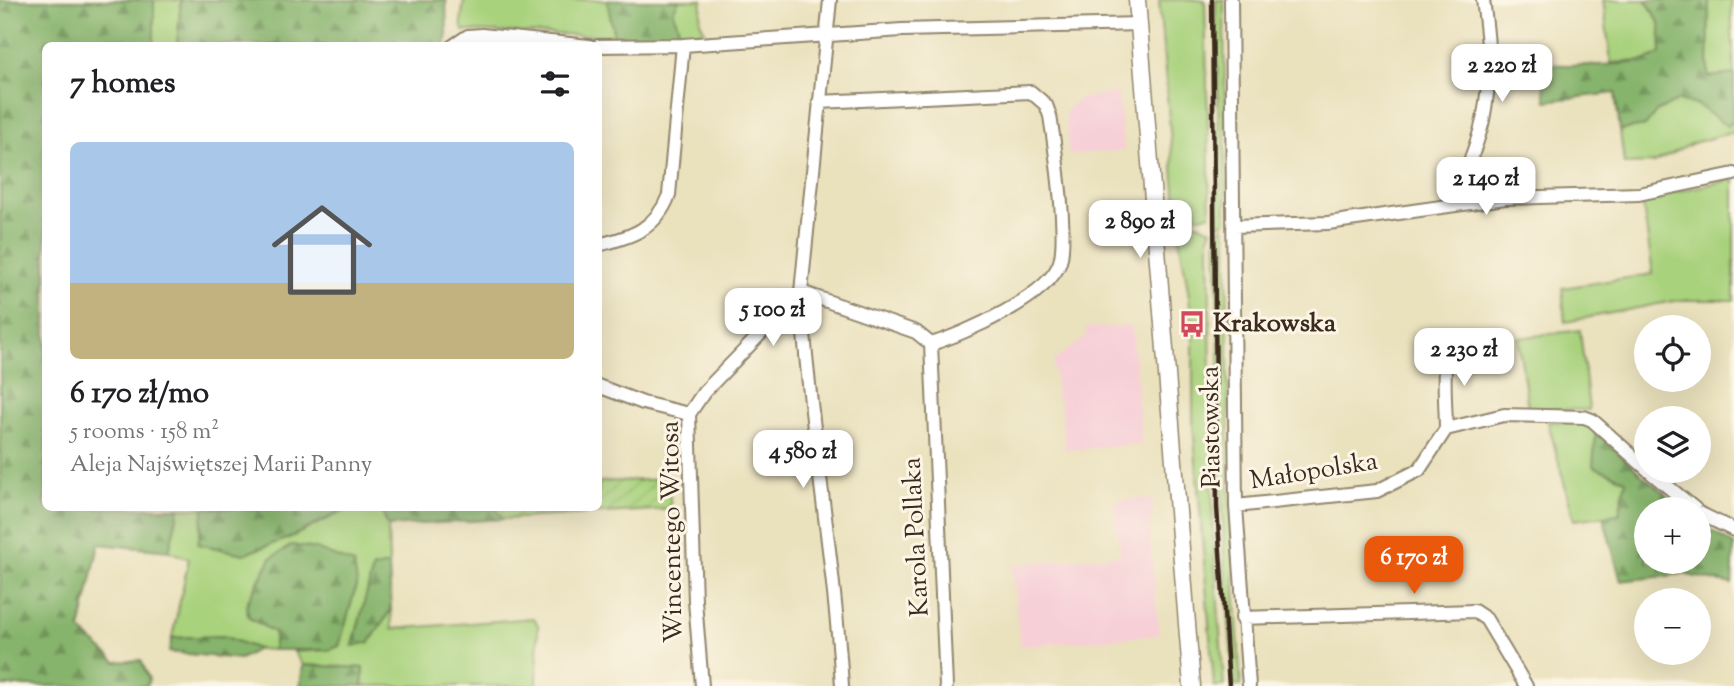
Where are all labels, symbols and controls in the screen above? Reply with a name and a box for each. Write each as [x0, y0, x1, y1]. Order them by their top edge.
pin: 2 220 zł [1430, 44, 1574, 104]
text: 2 220 zł [1467, 50, 1537, 83]
text: 7 homes [70, 63, 175, 106]
icon: filters [536, 65, 574, 103]
pin: 2 140 zł [1414, 158, 1558, 217]
text: 2 140 zł [1452, 163, 1520, 196]
icon: home [259, 187, 385, 313]
pin: 2 890 zł [1068, 201, 1212, 260]
text: 2 890 zł [1105, 206, 1175, 239]
pin: 5 100 zł [701, 288, 845, 348]
text: 5 100 zł [741, 294, 805, 327]
place label: Krakowska [1213, 306, 1336, 343]
bus stop icon: Krakowska [1177, 309, 1207, 339]
map controls [1634, 315, 1711, 665]
button: locate [1634, 315, 1711, 392]
pin: 2 230 zł [1392, 328, 1536, 388]
text: 2 230 zł [1430, 334, 1498, 367]
street label: Piastowska [1192, 366, 1232, 488]
text: 6 170 zł/mo [70, 373, 209, 416]
button: layers [1634, 406, 1711, 483]
text: 5 rooms · 158 m² [70, 416, 219, 449]
street label: Wincentego Witosa [653, 421, 693, 643]
pin: 4 580 zł [731, 430, 875, 490]
text: 4 580 zł [769, 436, 837, 469]
street label: Małopolska [1247, 444, 1381, 500]
text: Aleja Najświętszej Marii Panny [70, 449, 372, 482]
street label: Karola Pollaka [894, 456, 940, 618]
button: + [1634, 497, 1711, 574]
pin: 6 170 zł [1342, 536, 1486, 596]
text: 6 170 zł [1380, 542, 1448, 575]
button: − [1634, 588, 1711, 665]

